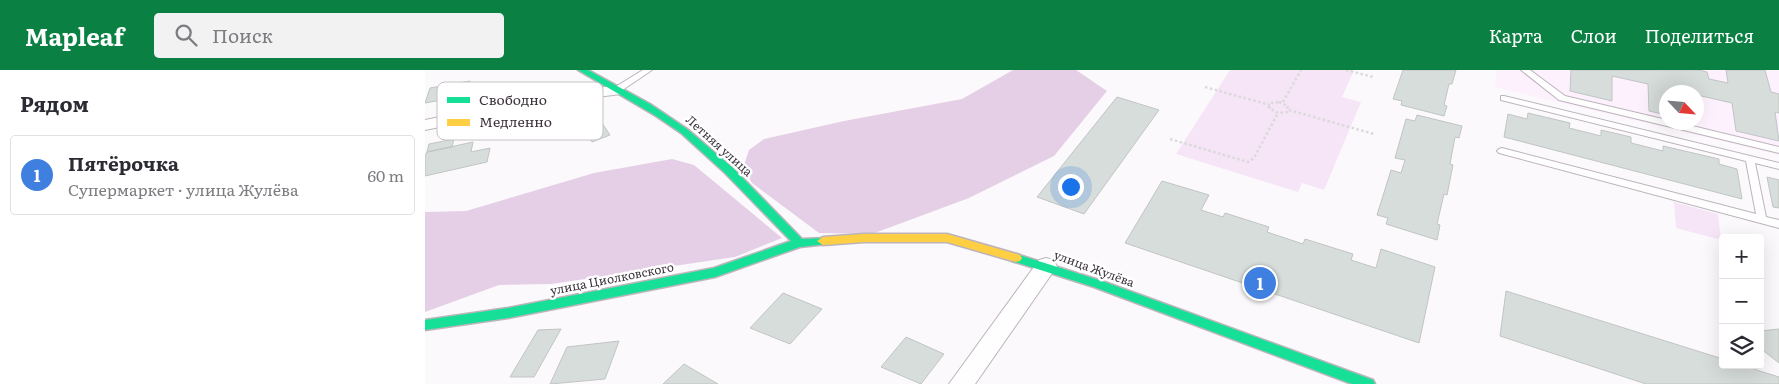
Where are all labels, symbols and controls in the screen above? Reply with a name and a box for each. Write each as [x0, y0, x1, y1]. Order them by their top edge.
search box [154, 13, 504, 58]
text: Mapleaf [25, 18, 124, 53]
icon: search [172, 21, 200, 49]
text: Поиск [212, 21, 273, 49]
text: Карта [1489, 22, 1543, 49]
text: Слои [1571, 22, 1617, 49]
text: Поделиться [1645, 22, 1754, 49]
legend [437, 82, 603, 140]
north arrow [1659, 85, 1704, 130]
text: Рядом [20, 87, 89, 118]
text: Свободно [479, 89, 547, 109]
street label: Летняя улица [682, 110, 757, 180]
text: Медленно [479, 111, 552, 131]
text: Пятёрочка [68, 149, 179, 177]
text: 1 [34, 163, 40, 187]
text: 60 m [367, 163, 404, 187]
your location [1058, 174, 1084, 200]
text: Супермаркет · улица Жулёва [68, 177, 299, 201]
map controls [1719, 234, 1764, 369]
button: + [1719, 234, 1764, 279]
street label: улица Жулёва [1052, 245, 1138, 291]
street label: улица Циолковского [548, 257, 675, 299]
pin: 1 [1244, 264, 1276, 302]
button: − [1719, 279, 1764, 324]
button: layers [1719, 324, 1764, 369]

